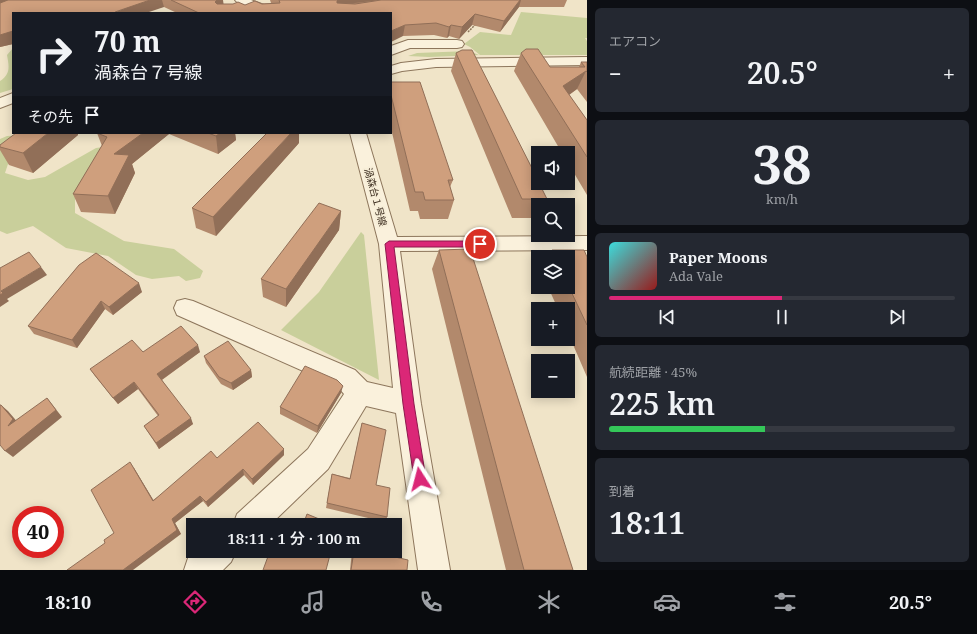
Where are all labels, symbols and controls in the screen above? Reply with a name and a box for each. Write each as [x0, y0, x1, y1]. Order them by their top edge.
text: 70 m [94, 22, 161, 60]
icon: right [28, 28, 80, 80]
text: エアコン [609, 32, 661, 50]
text: 20.5° [747, 52, 818, 93]
text: − [609, 58, 622, 88]
text: + [943, 58, 955, 88]
text: 渦森台７号線 [94, 60, 202, 84]
icon: arrive [81, 104, 103, 126]
text: その先 [28, 106, 73, 126]
text: 38 [753, 128, 811, 199]
map controls [531, 146, 575, 398]
button: sound [531, 146, 575, 190]
street label: 渦森台１号線 [361, 166, 391, 228]
text: km/h [766, 190, 798, 208]
button: search [531, 198, 575, 242]
pin [463, 227, 497, 261]
icon: arrive [469, 233, 491, 255]
text: Paper Moons [669, 247, 768, 267]
button: layers [531, 250, 575, 294]
text: Ada Vale [669, 267, 723, 285]
button: + [531, 302, 575, 346]
icon: previous [656, 306, 678, 328]
icon: pause [771, 306, 793, 328]
icon: next [886, 306, 908, 328]
button: − [531, 354, 575, 398]
text: 航続距離 · 45% [609, 363, 697, 381]
text: 225 km [609, 383, 715, 424]
position arrow [399, 458, 441, 500]
text: 到着 [609, 482, 635, 500]
text: 18:11 [609, 502, 685, 543]
speed limit sign: 40 [12, 506, 64, 558]
text: 18:11 · 1 分 · 100 m [227, 528, 361, 548]
icon: directions [181, 588, 209, 616]
icon: music [299, 588, 327, 616]
icon: phone [417, 588, 445, 616]
icon: climate [535, 588, 563, 616]
icon: car [653, 588, 681, 616]
icon: filters [771, 588, 799, 616]
text: 18:10 [45, 590, 91, 614]
text: 20.5° [889, 590, 932, 614]

